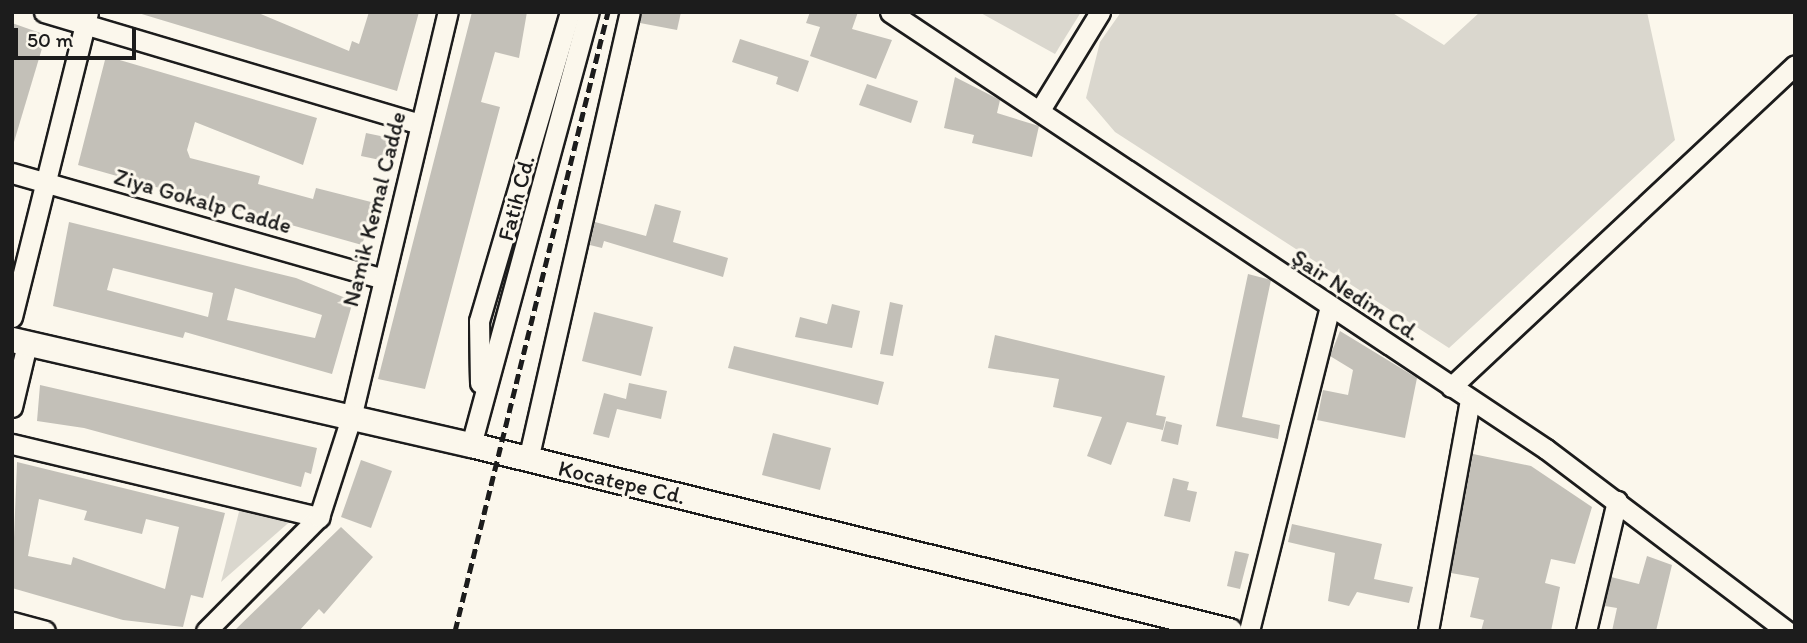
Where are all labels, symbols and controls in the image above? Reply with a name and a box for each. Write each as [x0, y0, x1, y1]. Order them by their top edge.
scale bar [18, 14, 140, 58]
text: 50 m [27, 27, 73, 52]
street label: Namik Kemal Cadde [336, 109, 412, 309]
street label: Fatih Cd. [491, 152, 541, 244]
street label: Ziya Gokalp Cadde [111, 162, 295, 240]
street label: Şair Nedim Cd. [1287, 243, 1425, 347]
street label: Kocatepe Cd. [556, 454, 688, 510]

